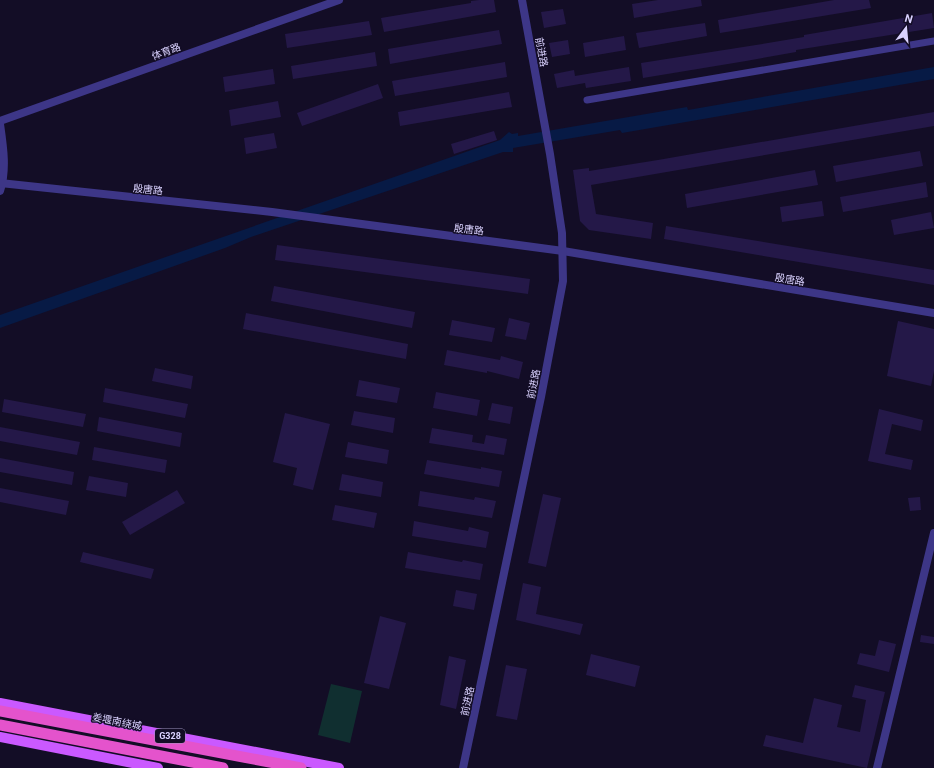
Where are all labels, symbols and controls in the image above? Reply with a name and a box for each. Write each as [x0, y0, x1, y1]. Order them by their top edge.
north arrow [886, 8, 926, 48]
text: N [903, 12, 914, 26]
street label: 前进路 [533, 36, 550, 68]
street label: 体育路 [150, 41, 182, 62]
street label: 殷唐路 [132, 182, 163, 197]
street label: 殷唐路 [453, 222, 484, 237]
street label: 殷唐路 [774, 272, 806, 287]
street label: 前进路 [525, 368, 542, 400]
street label: 前进路 [459, 685, 476, 717]
street label: 姜堰南绕城 [91, 711, 142, 732]
road number: G328 [155, 729, 185, 743]

